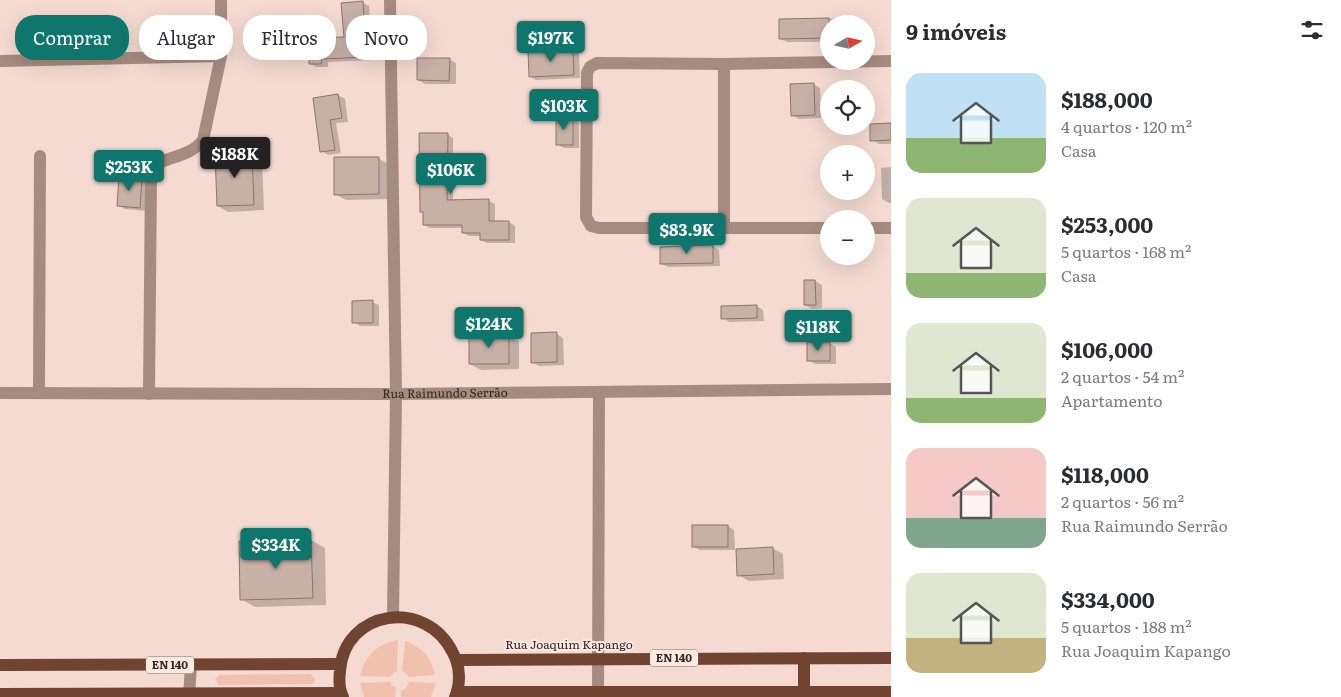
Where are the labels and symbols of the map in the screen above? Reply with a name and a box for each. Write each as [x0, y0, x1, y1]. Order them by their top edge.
north arrow [820, 15, 875, 70]
pin: $197K [516, 20, 586, 63]
pin: $103K [529, 88, 599, 131]
pin: $188K [200, 136, 270, 179]
pin: $253K [94, 150, 164, 192]
pin: $106K [416, 152, 486, 195]
pin: $83.9K [646, 212, 728, 255]
pin: $124K [454, 306, 524, 349]
pin: $118K [783, 310, 853, 352]
street label: Rua Raimundo Serrão [382, 383, 508, 402]
pin: $334K [241, 528, 311, 570]
street label: Rua Joaquim Kapango [505, 635, 633, 653]
road number: EN 140 [650, 650, 698, 666]
road number: EN 140 [146, 656, 194, 674]

